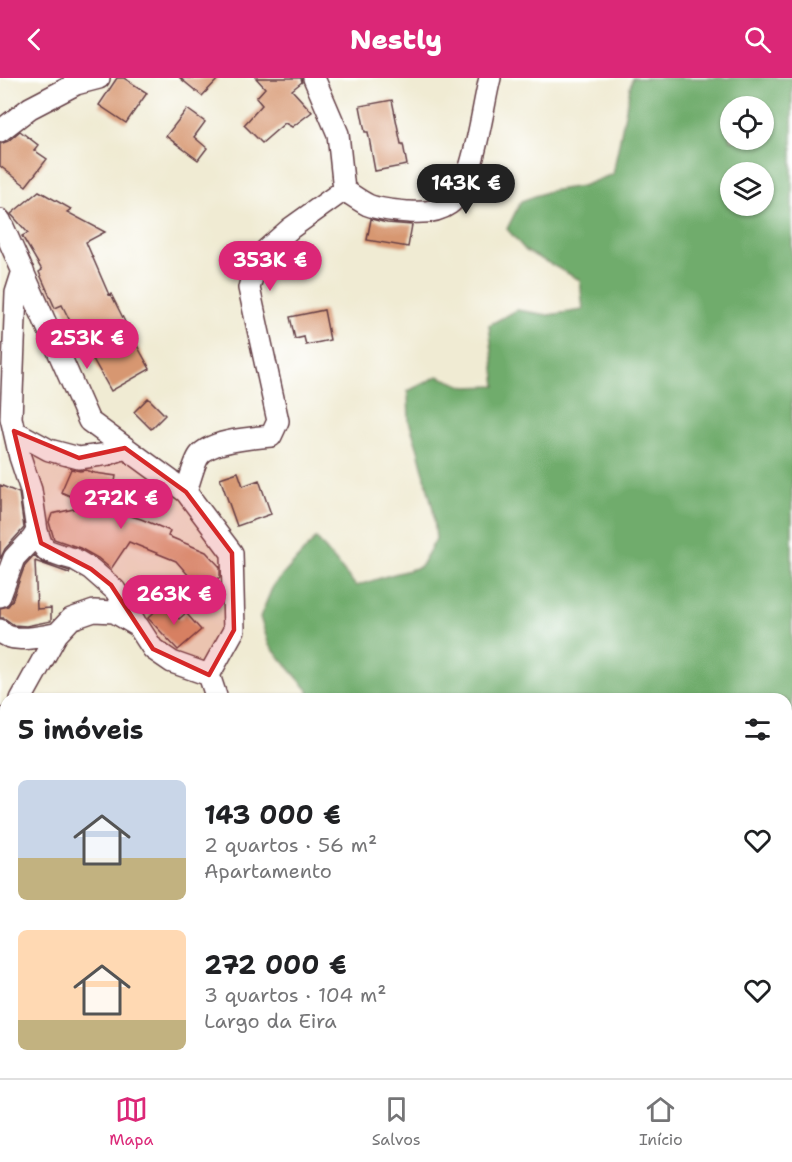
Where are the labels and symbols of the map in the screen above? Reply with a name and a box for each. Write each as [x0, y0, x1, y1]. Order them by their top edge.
pin: 143K € [417, 164, 515, 215]
pin: 353K € [221, 241, 319, 292]
pin: 253K € [38, 319, 136, 370]
pin: 272K € [72, 479, 170, 530]
pin: 263K € [125, 575, 223, 626]

